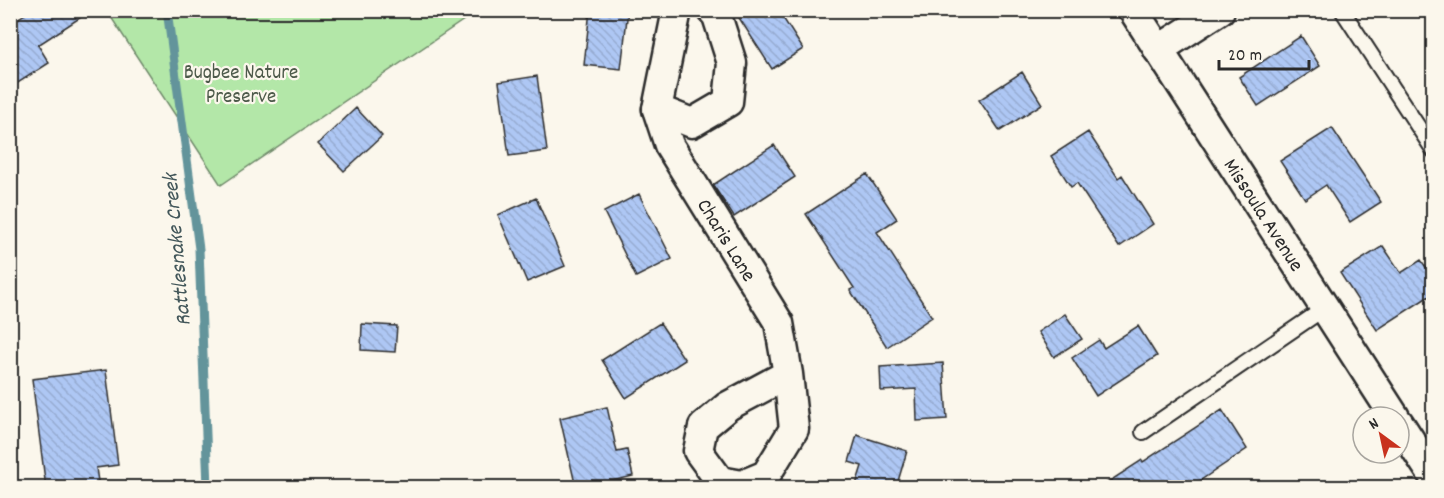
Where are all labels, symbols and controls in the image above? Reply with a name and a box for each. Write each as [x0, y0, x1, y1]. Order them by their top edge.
scale bar [1219, 33, 1309, 71]
text: 20 m [1228, 44, 1262, 69]
park label: Bugbee Nature Preserve [184, 59, 298, 113]
street label: Missoula Avenue [1214, 153, 1310, 278]
water label: Rattlesnake Creek [156, 170, 201, 327]
street label: Charis Lane [688, 194, 762, 288]
north arrow [1351, 405, 1411, 465]
text: N [1365, 413, 1384, 436]

